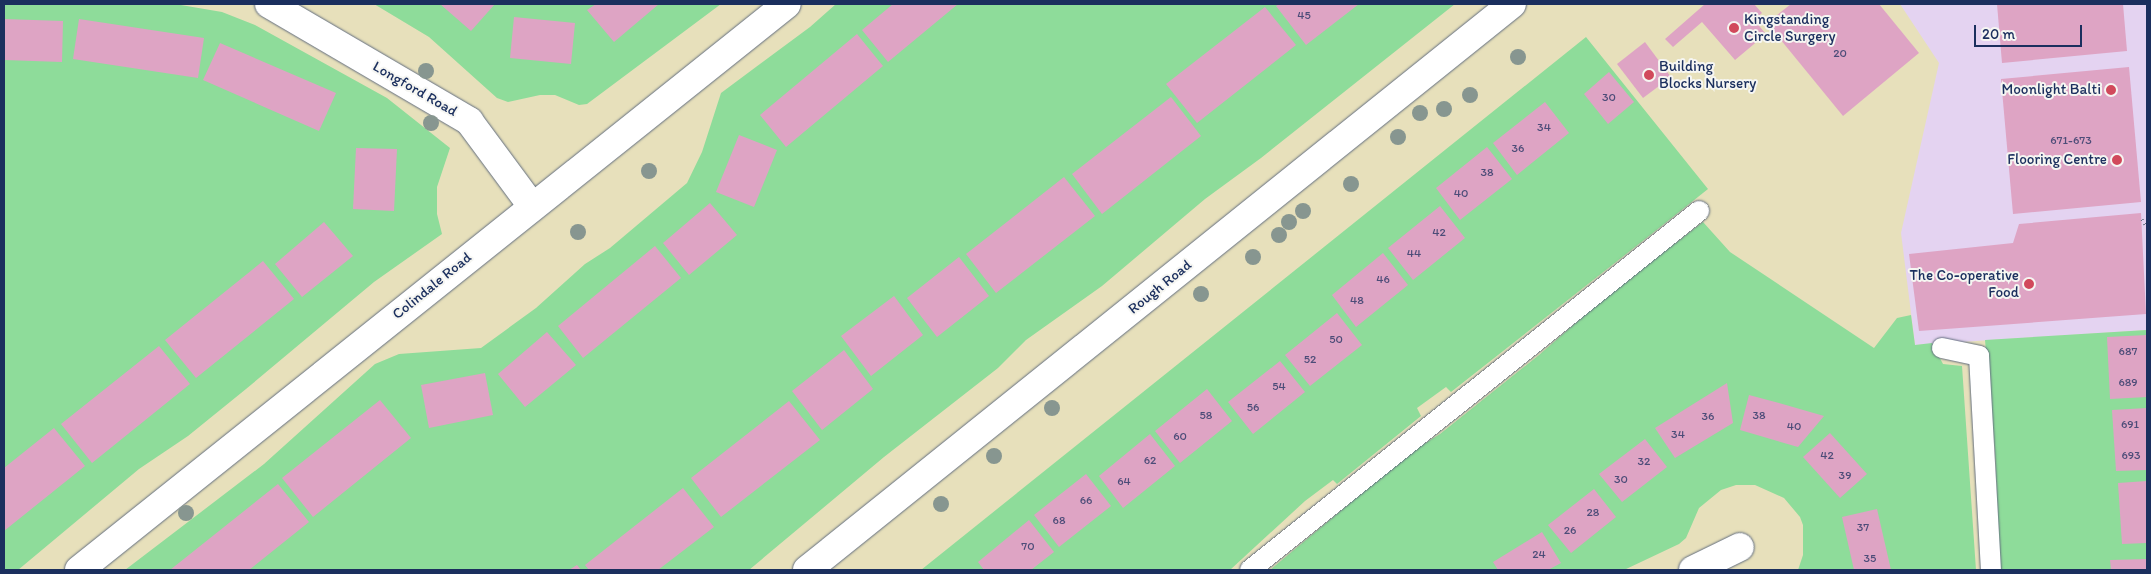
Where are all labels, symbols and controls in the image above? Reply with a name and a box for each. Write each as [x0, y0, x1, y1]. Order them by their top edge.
house number: 45 [1297, 9, 1311, 23]
place label: Kingstanding Circle Surgery [1744, 10, 1835, 45]
scale bar [1976, 15, 2084, 47]
marker: Kingstanding Circle Surgery [1728, 22, 1740, 34]
text: 20 m [1982, 25, 2015, 43]
house number: 20 [1833, 47, 1847, 61]
place label: Building Blocks Nursery [1659, 57, 1756, 92]
street label: Longford Road [370, 58, 460, 120]
marker: Building Blocks Nursery [1643, 69, 1655, 81]
place label: Moonlight Balti [2001, 81, 2101, 99]
marker: Moonlight Balti [2105, 84, 2117, 96]
house number: 30 [1602, 91, 1616, 105]
house number: 34 [1537, 121, 1551, 135]
house number: 671-673 [2050, 134, 2092, 148]
house number: 36 [1512, 142, 1524, 156]
place label: Flooring Centre [2007, 151, 2107, 169]
marker: Flooring Centre [2111, 154, 2123, 166]
house number: 38 [1480, 166, 1494, 180]
house number: 40 [1454, 187, 1468, 201]
house number: 42 [1432, 226, 1446, 240]
house number: 44 [1407, 247, 1421, 261]
street label: Colindale Road [389, 249, 475, 323]
street label: Rough Road [1125, 256, 1195, 318]
place label: The Co-operative Food [1909, 266, 2019, 301]
house number: 46 [1376, 273, 1390, 287]
marker: The Co-operative Food [2023, 278, 2035, 290]
house number: 48 [1350, 294, 1364, 308]
house number: 50 [1329, 333, 1343, 347]
house number: 687 [2119, 345, 2137, 359]
house number: 52 [1304, 353, 1316, 367]
house number: 689 [2118, 376, 2138, 390]
house number: 54 [1272, 380, 1286, 394]
house number: 56 [1247, 401, 1259, 415]
house number: 58 [1200, 409, 1212, 423]
house number: 38 [1752, 409, 1766, 423]
house number: 36 [1702, 410, 1714, 424]
house number: 691 [2121, 418, 2139, 432]
house number: 40 [1787, 420, 1801, 434]
house number: 34 [1671, 428, 1685, 442]
house number: 60 [1173, 430, 1187, 444]
house number: 42 [1820, 449, 1834, 463]
house number: 693 [2121, 449, 2141, 463]
house number: 62 [1144, 454, 1156, 468]
house number: 32 [1638, 455, 1650, 469]
house number: 39 [1839, 469, 1851, 483]
house number: 30 [1614, 473, 1628, 487]
house number: 64 [1117, 475, 1131, 489]
house number: 66 [1080, 494, 1092, 508]
house number: 28 [1587, 506, 1599, 520]
house number: 68 [1053, 514, 1065, 528]
house number: 37 [1857, 521, 1869, 535]
house number: 26 [1564, 524, 1576, 538]
house number: 70 [1021, 540, 1035, 554]
house number: 24 [1532, 548, 1546, 562]
house number: 35 [1864, 552, 1876, 566]

